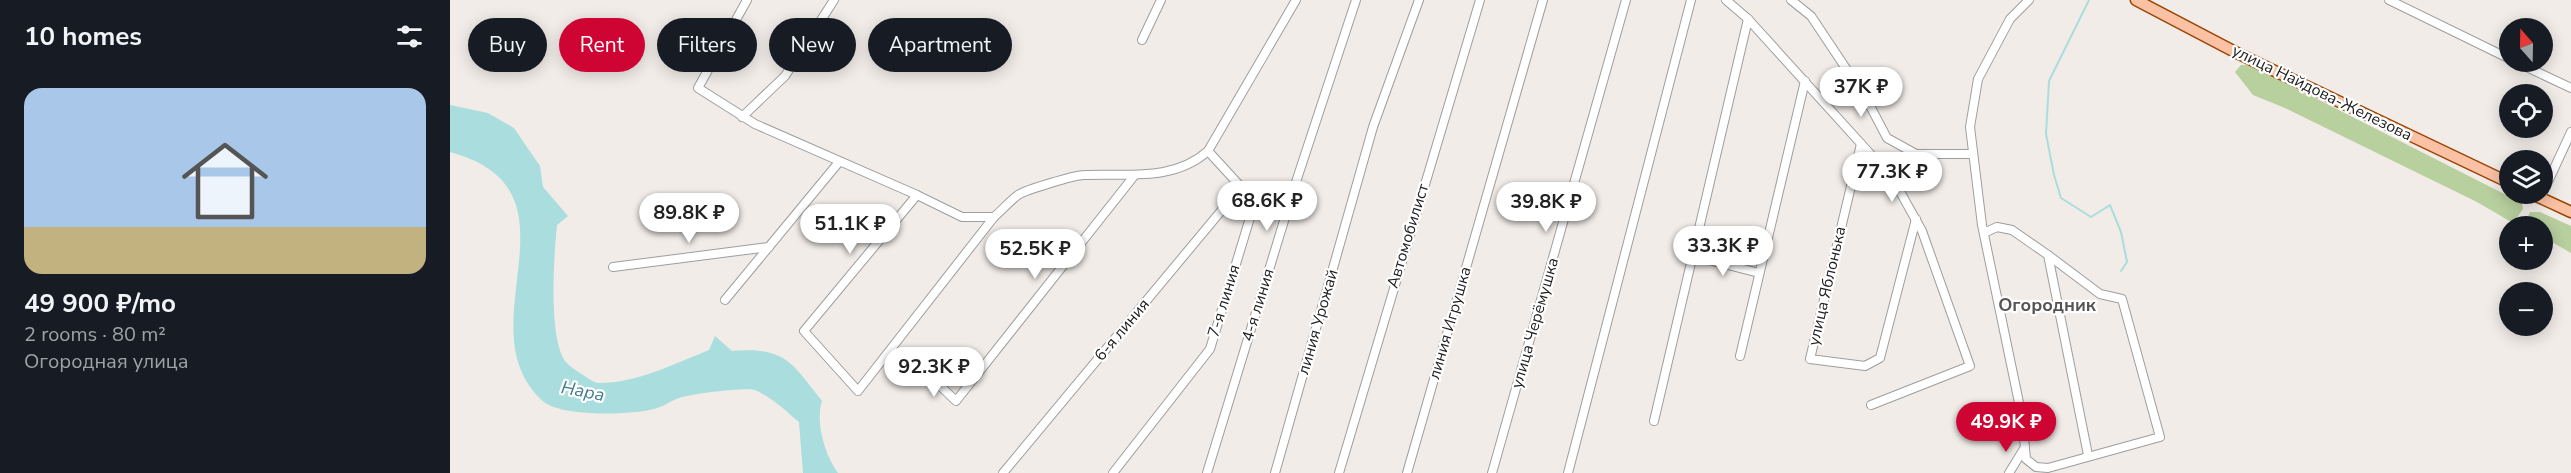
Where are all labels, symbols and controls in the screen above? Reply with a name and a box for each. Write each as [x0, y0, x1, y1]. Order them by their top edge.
chip: Buy [468, 18, 547, 72]
chip: Rent [559, 18, 645, 72]
chip: Filters [657, 18, 757, 72]
chip: New [769, 18, 856, 72]
chip: Apartment [868, 18, 1012, 72]
north arrow [2499, 18, 2553, 72]
map controls [2499, 18, 2553, 336]
text: 10 homes [24, 19, 142, 54]
icon: filters [393, 20, 426, 53]
street label: улица Найдова-Железова [2228, 40, 2416, 146]
pin: 37K ₽ [1819, 67, 1903, 118]
text: 37K ₽ [1834, 73, 1888, 100]
button: locate [2499, 84, 2553, 138]
icon: home [171, 127, 279, 235]
button: layers [2499, 150, 2553, 204]
pin: 77.3K ₽ [1837, 152, 1947, 203]
text: 77.3K ₽ [1856, 158, 1928, 185]
street label: Автомобилист [1382, 180, 1435, 291]
pin: 68.6K ₽ [1212, 181, 1322, 232]
pin: 39.8K ₽ [1491, 182, 1601, 233]
text: 68.6K ₽ [1231, 187, 1303, 214]
text: 39.8K ₽ [1510, 188, 1582, 215]
pin: 89.8K ₽ [634, 193, 744, 244]
text: 89.8K ₽ [653, 199, 725, 226]
pin: 51.1K ₽ [795, 204, 905, 255]
text: 51.1K ₽ [814, 210, 886, 237]
button: + [2499, 216, 2553, 270]
street label: улица Яблонька [1803, 224, 1851, 348]
pin: 33.3K ₽ [1668, 226, 1778, 277]
pin: 52.5K ₽ [980, 229, 1090, 280]
text: 33.3K ₽ [1687, 232, 1759, 259]
text: 52.5K ₽ [999, 235, 1071, 262]
street label: улица Черёмушка [1506, 255, 1564, 391]
street label: 7-я линия [1203, 262, 1245, 340]
street label: линия Игрушка [1423, 264, 1477, 382]
street label: 4-я линия [1237, 266, 1279, 344]
street label: линия Урожай [1292, 267, 1344, 377]
button: − [2499, 282, 2553, 336]
text: 49 900 ₽/mo [24, 286, 176, 321]
district label: Огородник [1998, 293, 2097, 317]
street label: 6-я линия [1089, 294, 1155, 366]
text: 2 rooms · 80 m² [24, 321, 166, 348]
pin: 92.3K ₽ [879, 347, 989, 398]
text: Огородная улица [24, 348, 189, 375]
text: 92.3K ₽ [898, 353, 970, 380]
water label: Нара [559, 375, 607, 407]
pin: 49.9K ₽ [1951, 402, 2061, 453]
text: 49.9K ₽ [1970, 408, 2042, 435]

